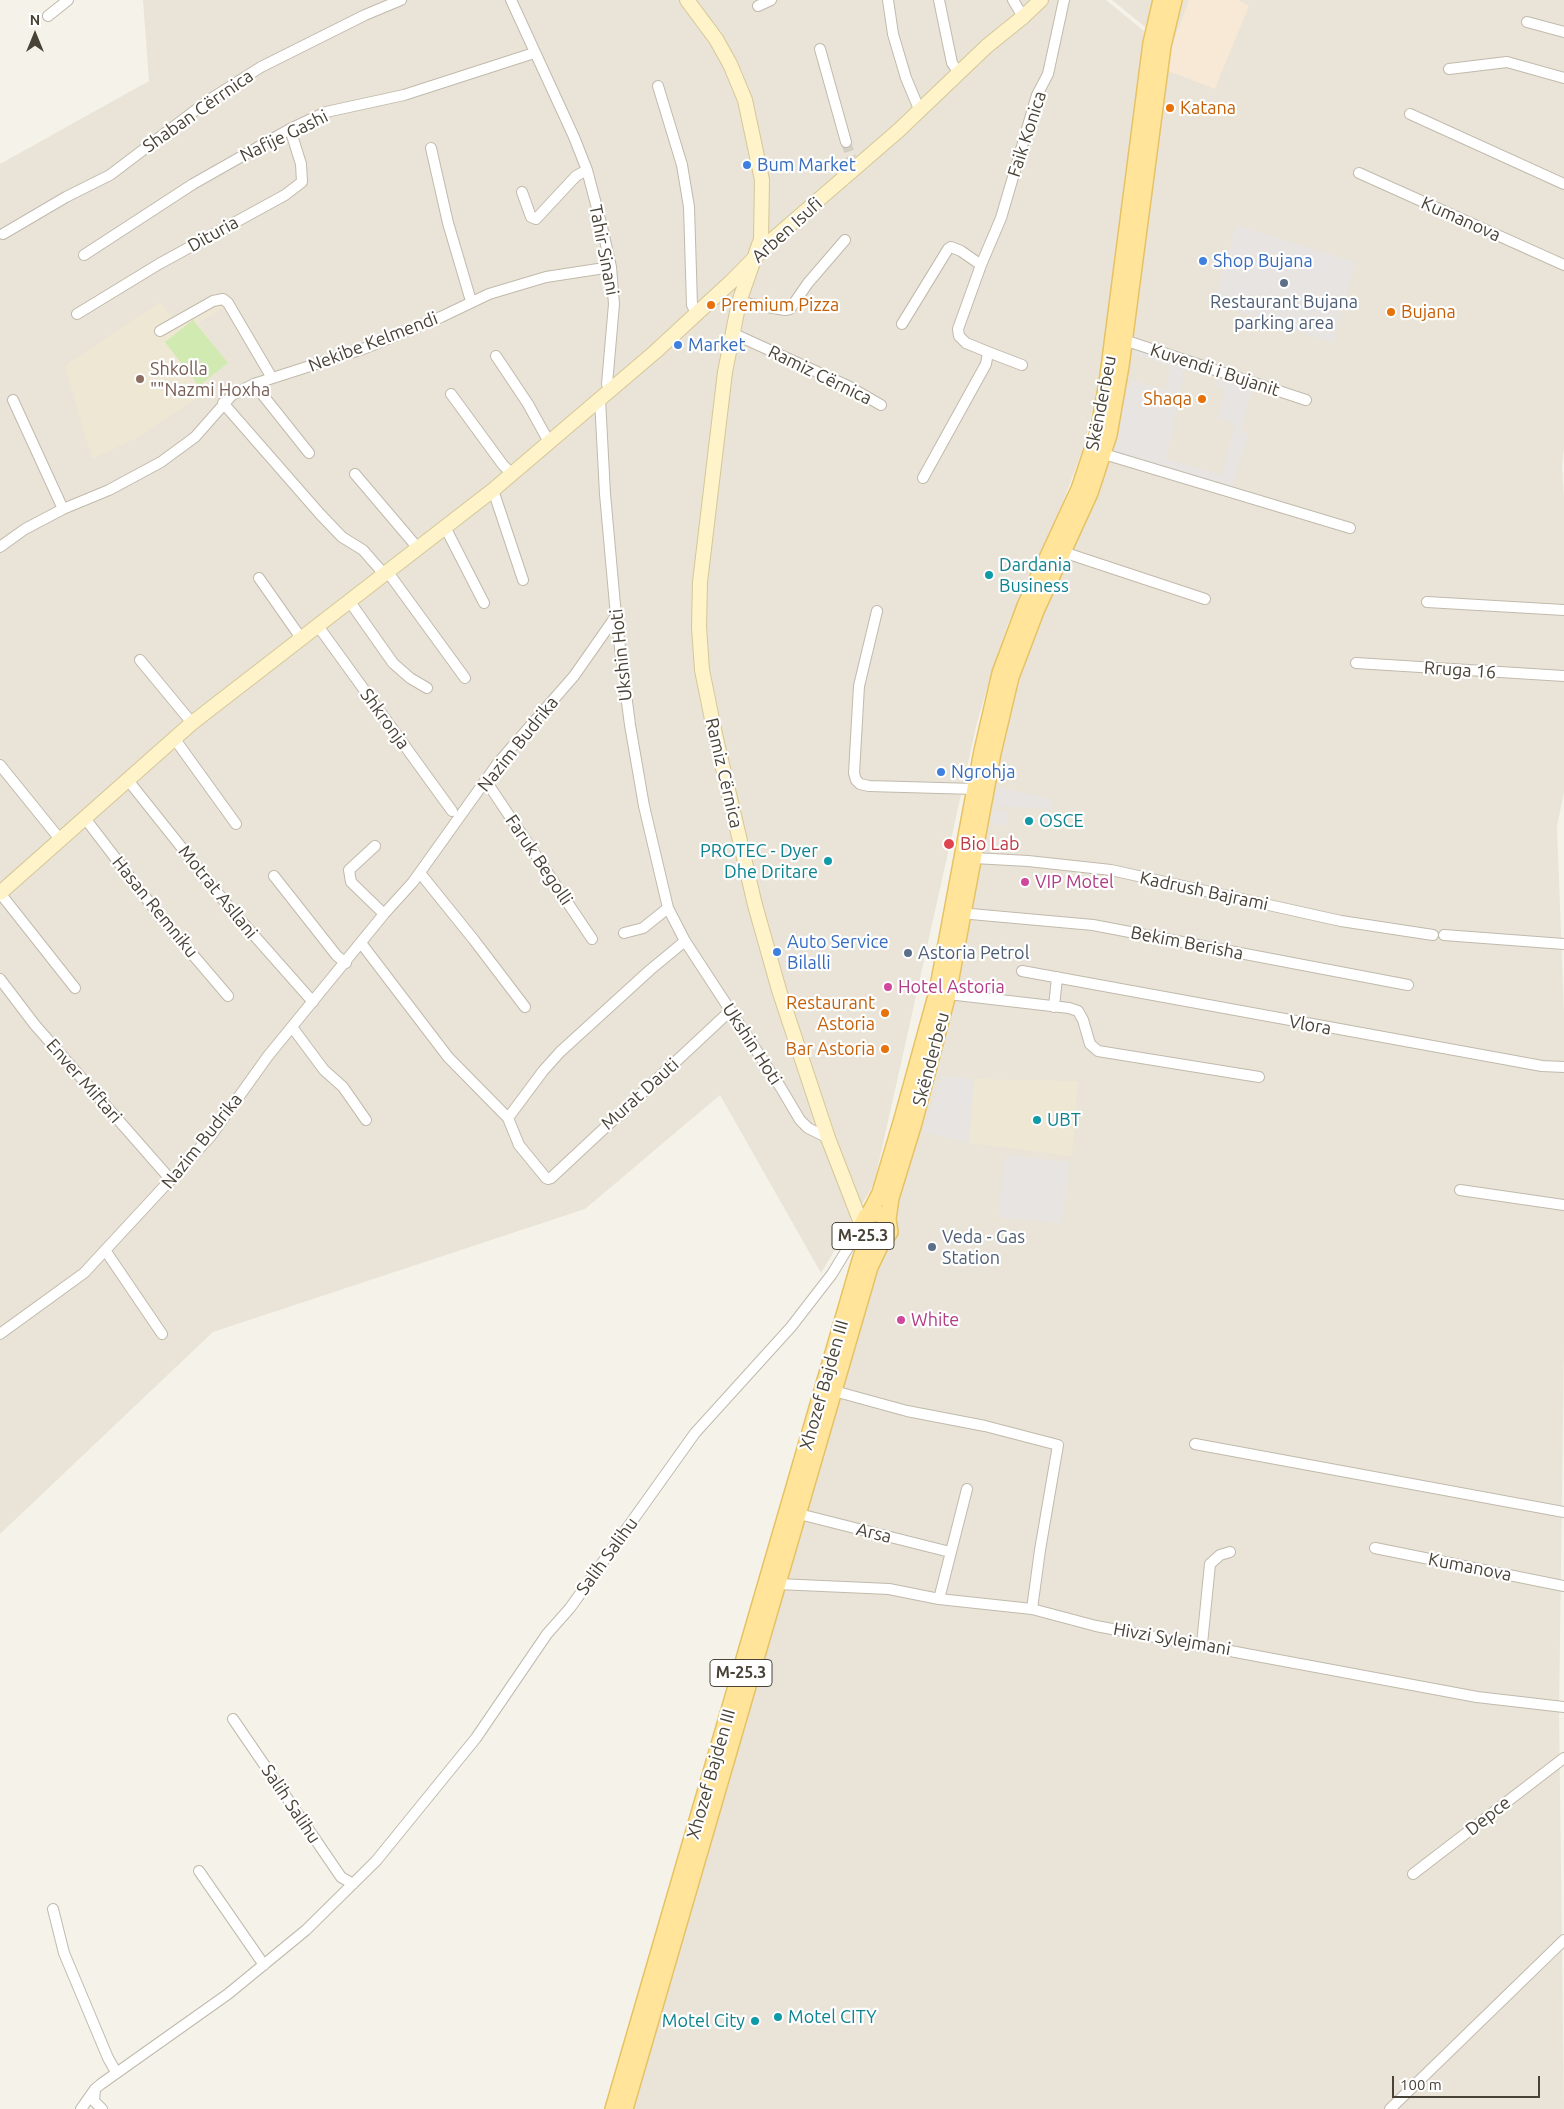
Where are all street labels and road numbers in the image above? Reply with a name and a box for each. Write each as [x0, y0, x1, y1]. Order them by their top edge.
street label: Shaban Cërrnica [139, 65, 257, 157]
street label: Faik Konica [1003, 88, 1051, 180]
street label: Nafije Gashi [236, 105, 332, 167]
street label: Kumanova [1418, 192, 1504, 246]
street label: Arben Isufi [747, 193, 827, 267]
street label: Tahir Sinani [585, 203, 623, 297]
street label: Dituria [184, 211, 242, 257]
street label: Nekibe Kelmendi [305, 307, 441, 377]
street label: Kuvendi i Bujanit [1148, 339, 1282, 401]
street label: Ramiz Cërnica [765, 341, 875, 409]
street label: Skënderbeu [1081, 354, 1121, 452]
street label: Ukshin Hoti [605, 608, 637, 702]
street label: Rruga 16 [1423, 657, 1497, 683]
street label: Shkronja [356, 684, 414, 754]
street label: Nazim Budrika [473, 692, 563, 796]
street label: Ramiz Cërnica [701, 716, 747, 830]
street label: Faruk Begolli [501, 811, 577, 909]
street label: Motrat Asllani [174, 841, 262, 943]
street label: Hasan Remniku [108, 852, 202, 962]
street label: Kadrush Bajrami [1138, 867, 1270, 915]
street label: Bekim Berisha [1129, 921, 1245, 965]
street label: Ukshin Hoti [718, 999, 786, 1089]
street label: Skënderbeu [908, 1010, 954, 1108]
street label: Vlora [1287, 1011, 1333, 1039]
street label: Enver Miftari [42, 1035, 126, 1127]
street label: Murat Dauti [597, 1054, 683, 1134]
street label: Nazim Budrika [157, 1089, 247, 1193]
road number: M-25.3 [832, 1222, 894, 1250]
street label: Xhozef Bajden III [795, 1317, 853, 1453]
street label: Salih Salihu [572, 1513, 642, 1599]
street label: Arsa [854, 1518, 894, 1548]
street label: Kumanova [1426, 1548, 1514, 1586]
street label: Hivzi Sylejmani [1112, 1618, 1232, 1660]
road number: M-25.3 [710, 1660, 772, 1686]
street label: Xhozef Bajden III [682, 1706, 740, 1842]
street label: Salih Salihu [257, 1760, 325, 1848]
street label: Depce [1461, 1792, 1515, 1840]

